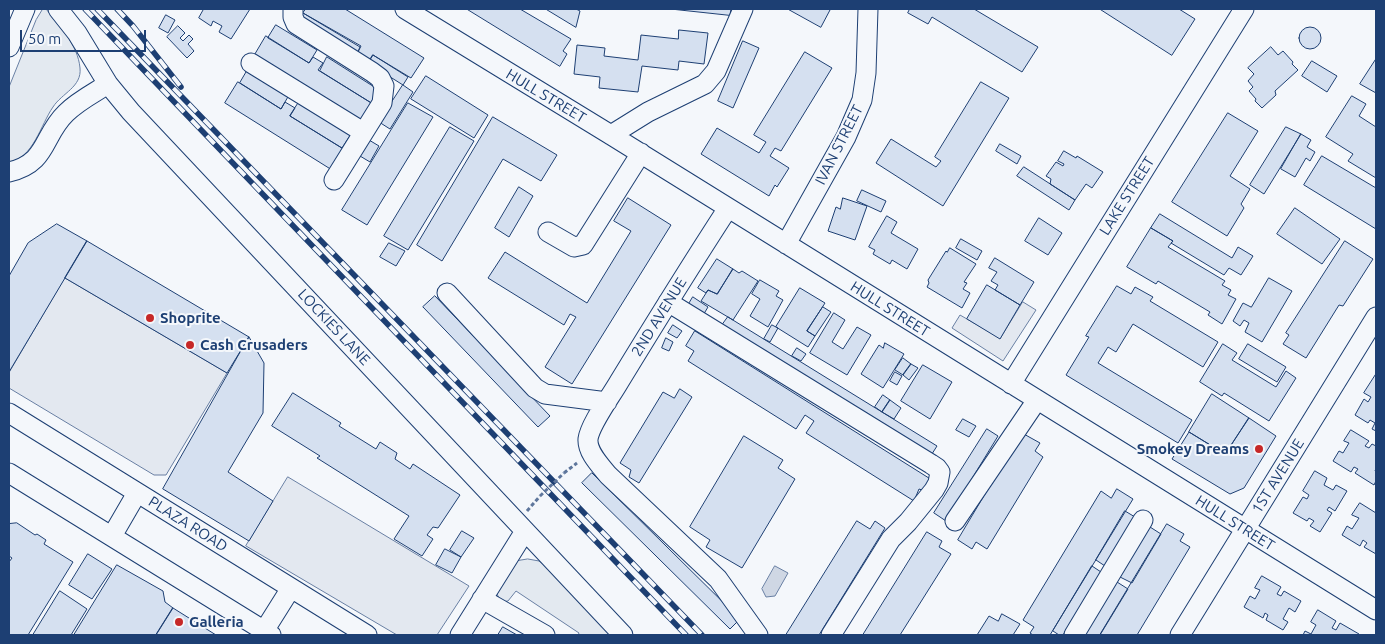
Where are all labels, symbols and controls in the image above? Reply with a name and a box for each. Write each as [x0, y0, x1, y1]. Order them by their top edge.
scale bar [22, 20, 149, 52]
text: 50 m [28, 30, 61, 47]
street label: HULL STREET [503, 65, 589, 127]
street label: IVAN STREET [811, 102, 867, 188]
street label: LAKE STREET [1096, 153, 1158, 239]
street label: 2ND AVENUE [628, 274, 690, 360]
street label: HULL STREET [847, 277, 933, 341]
street label: LOCKIES LANE [294, 285, 374, 369]
place label: Shoprite [160, 309, 221, 327]
marker: Shoprite [144, 312, 156, 324]
place label: Cash Crusaders [200, 336, 308, 354]
marker: Cash Crusaders [184, 339, 196, 351]
street label: 1ST AVENUE [1248, 435, 1308, 517]
place label: Smokey Dreams [1137, 440, 1249, 458]
marker: Smokey Dreams [1253, 443, 1265, 455]
street label: HULL STREET [1192, 491, 1278, 555]
street label: PLAZA ROAD [145, 492, 231, 556]
place label: Galleria [189, 613, 244, 631]
marker: Galleria [173, 616, 185, 628]

